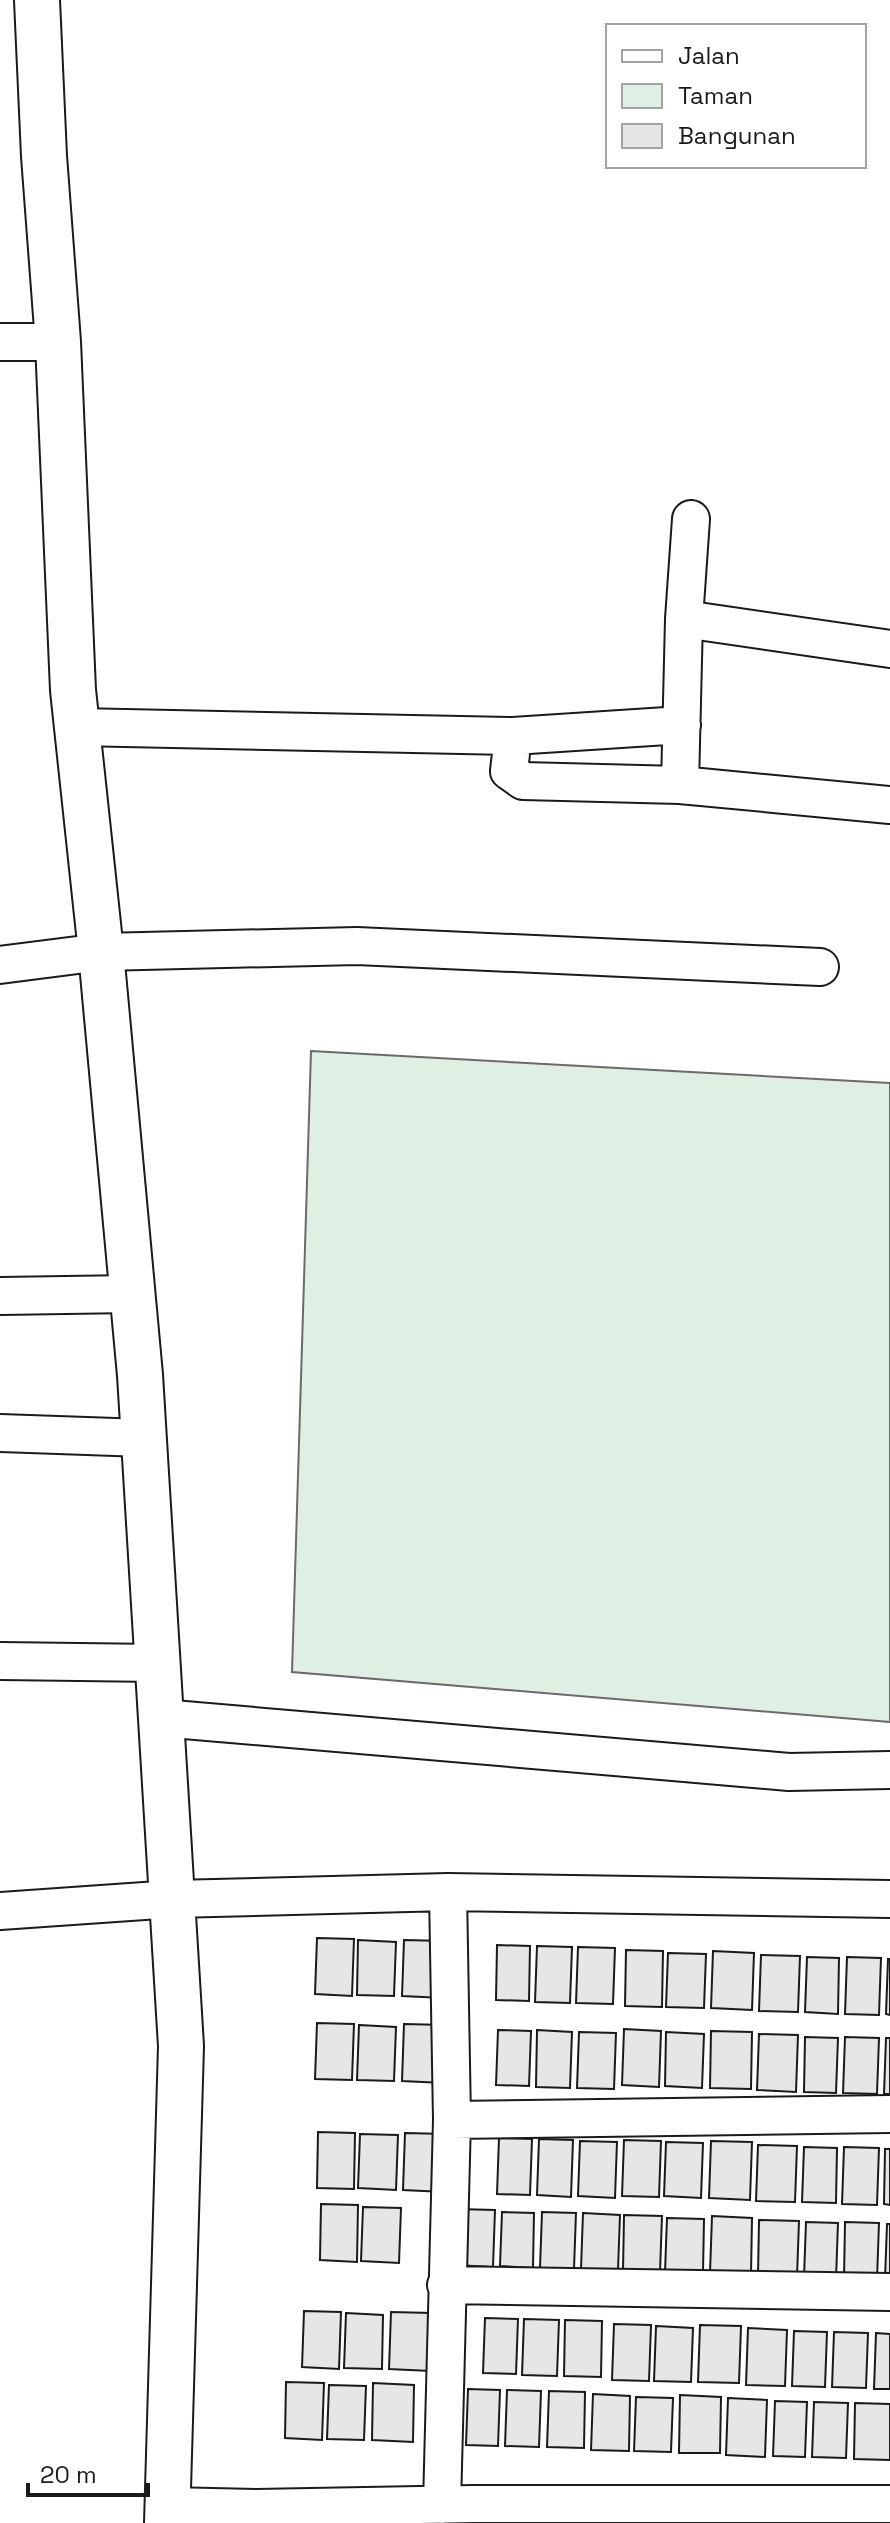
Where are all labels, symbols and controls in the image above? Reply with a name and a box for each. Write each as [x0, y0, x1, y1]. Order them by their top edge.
legend [606, 24, 866, 168]
text: Jalan [678, 40, 740, 71]
text: Taman [678, 80, 753, 111]
text: Bangunan [678, 120, 796, 151]
scale bar [28, 2447, 148, 2497]
text: 20 m [40, 2459, 97, 2490]

